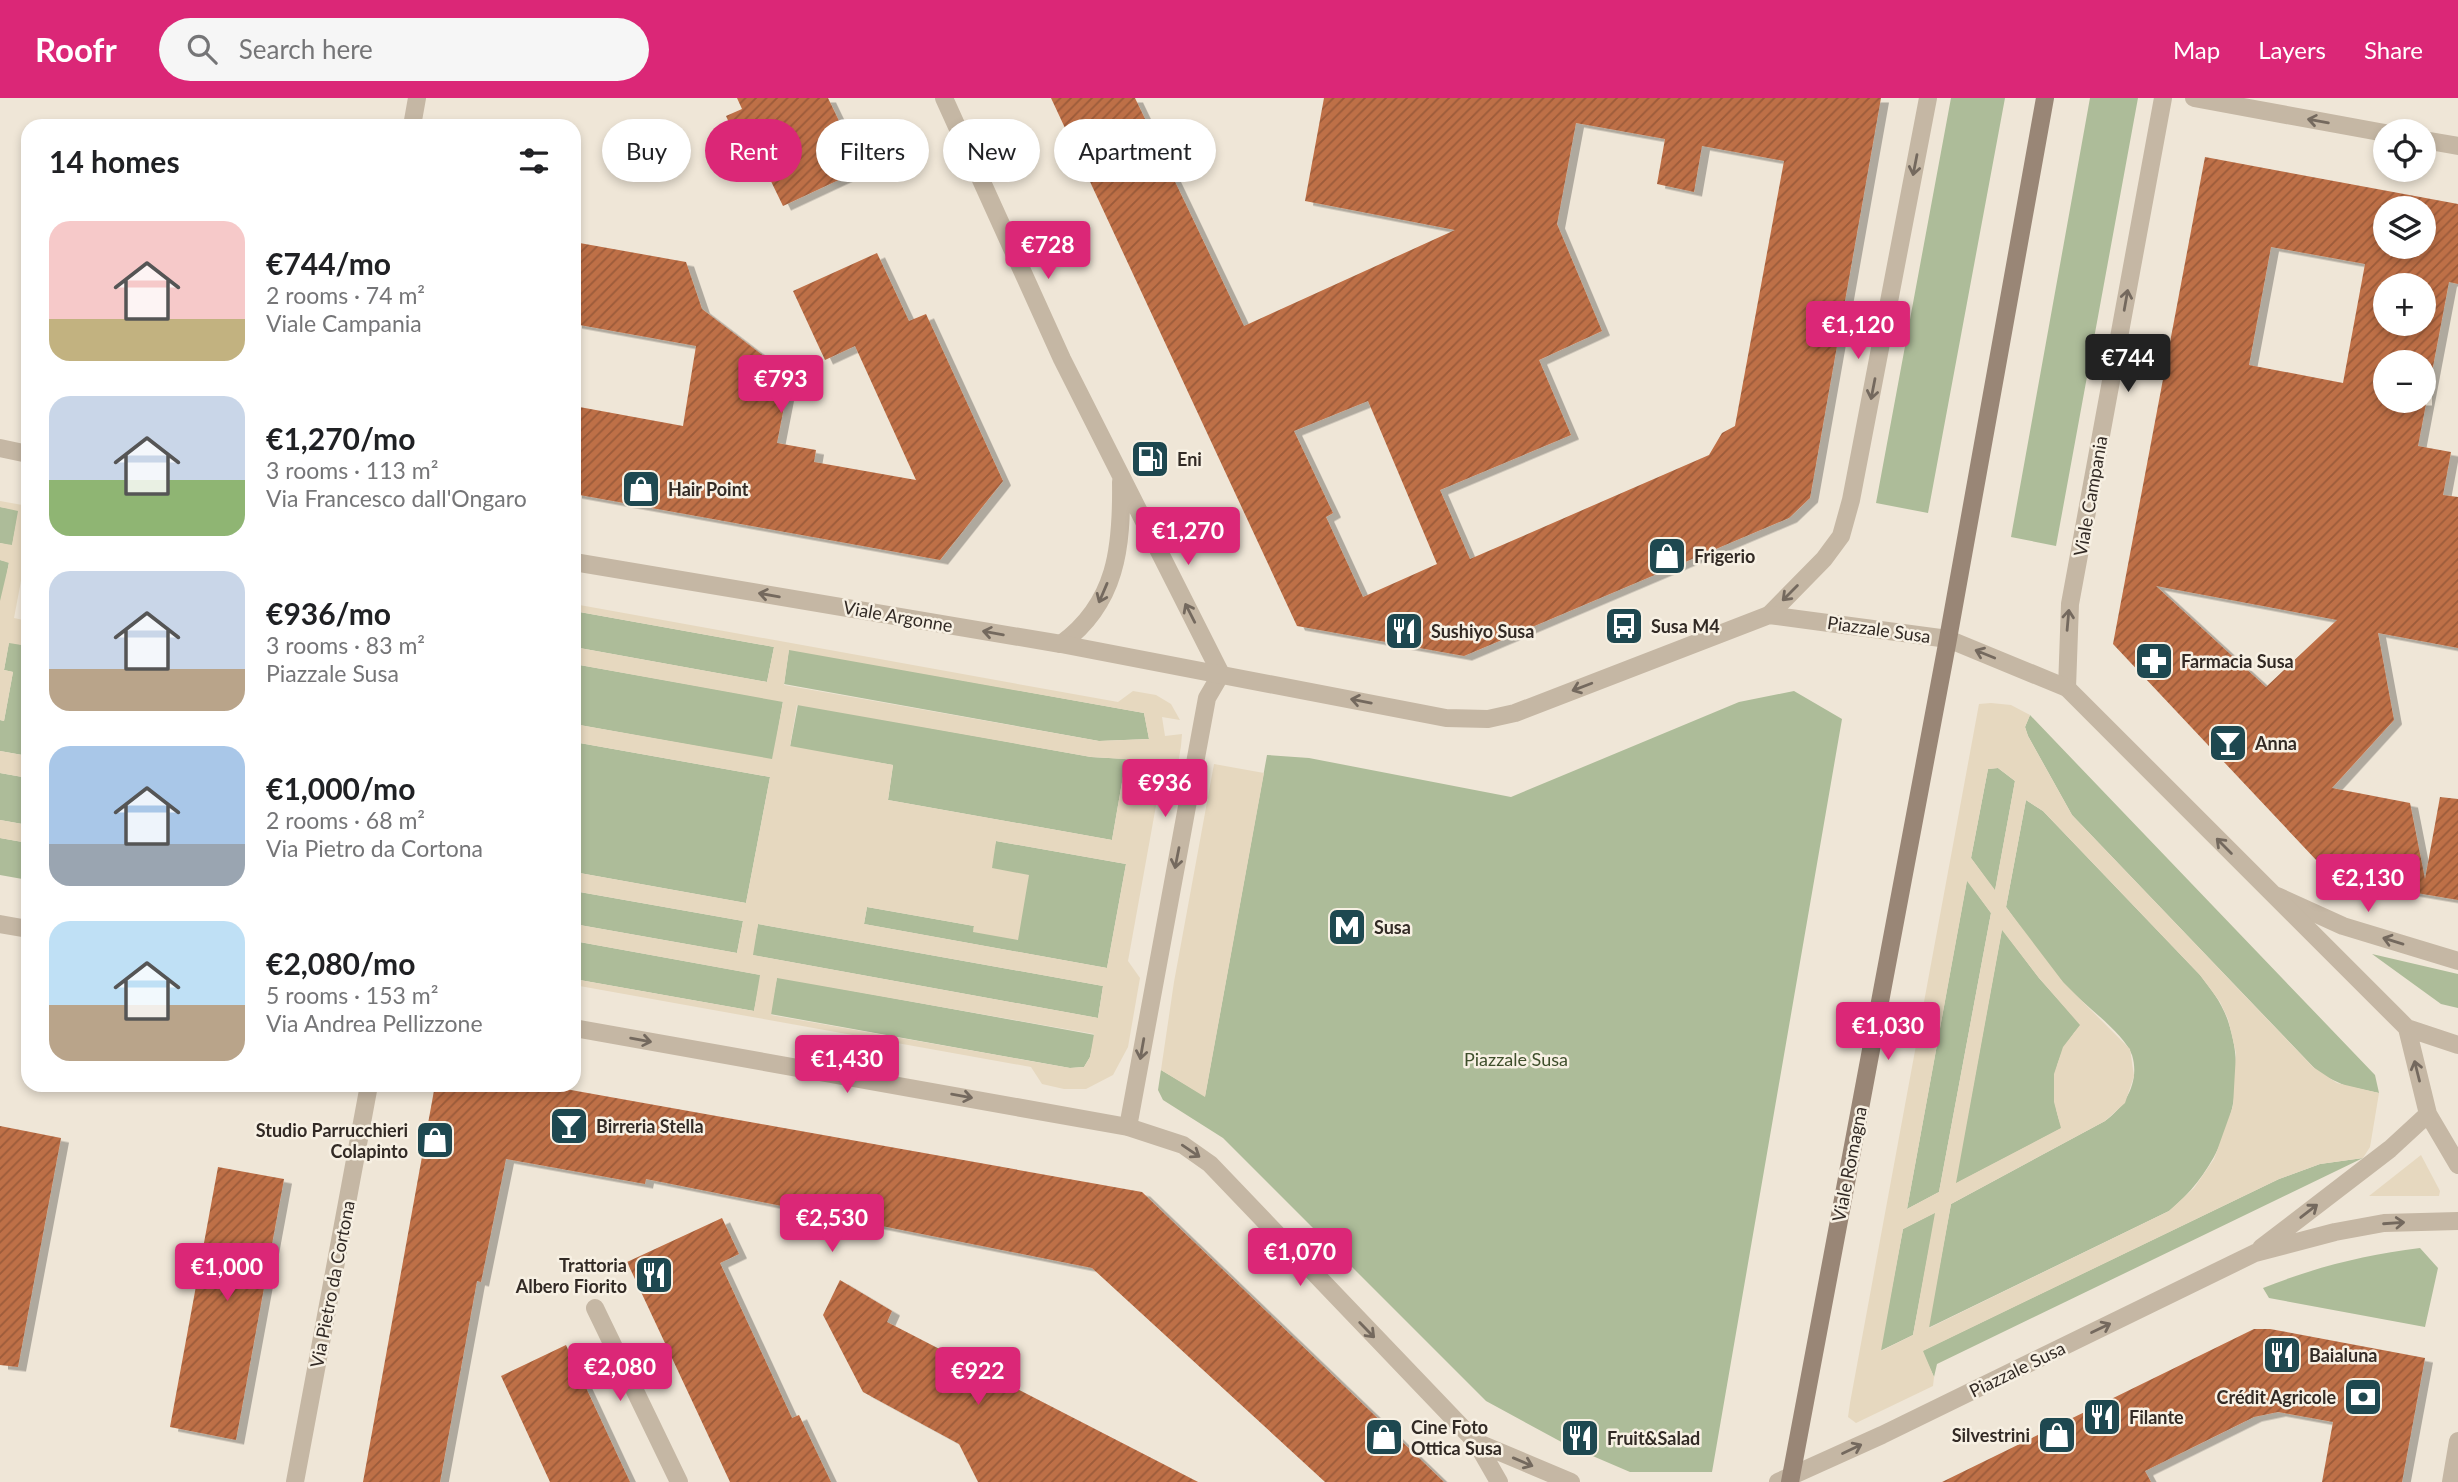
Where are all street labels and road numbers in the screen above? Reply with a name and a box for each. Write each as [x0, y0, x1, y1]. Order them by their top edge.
street label: Viale Campania [2069, 434, 2111, 558]
street label: Viale Argonne [842, 596, 954, 636]
street label: Piazzale Susa [1826, 611, 1932, 647]
street label: Viale Romagna [1827, 1105, 1871, 1223]
street label: Via Pietro da Cortona [305, 1199, 359, 1369]
street label: Piazzale Susa [1965, 1336, 2069, 1402]

